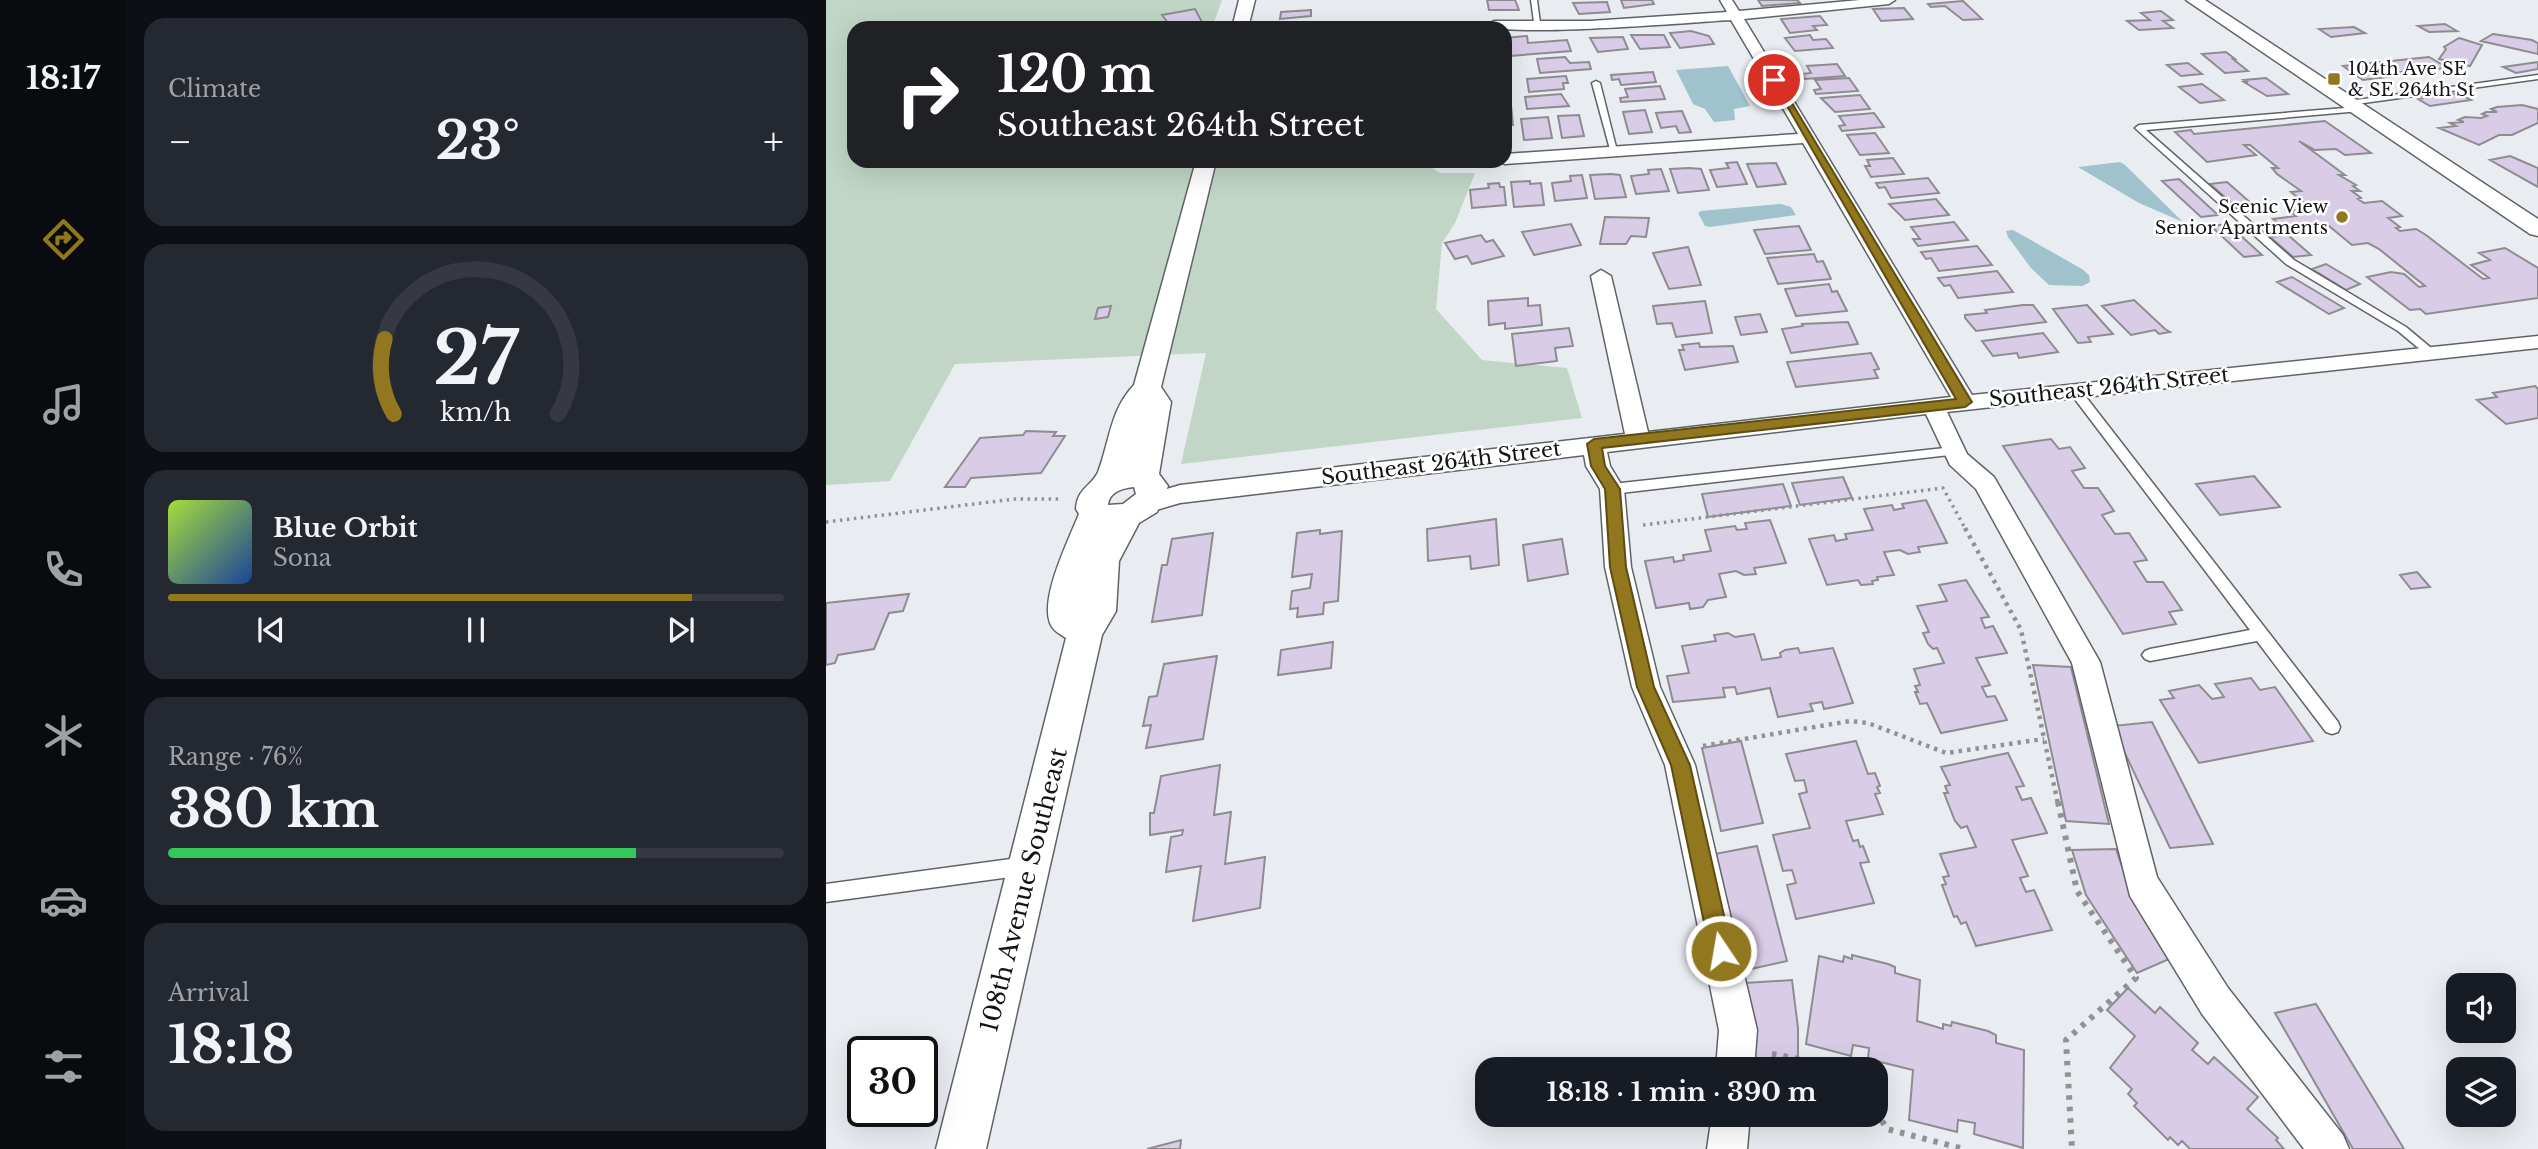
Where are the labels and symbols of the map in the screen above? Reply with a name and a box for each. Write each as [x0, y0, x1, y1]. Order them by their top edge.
pin [1744, 50, 1804, 110]
place label: 104th Ave SE & SE 264th St [2348, 58, 2475, 101]
marker: 104th Ave SE & SE 264th St [2326, 71, 2342, 87]
place label: Scenic View Senior Apartments [2155, 196, 2329, 239]
marker: Scenic View Senior Apartments [2334, 209, 2350, 225]
street label: Southeast 264th Street [1988, 361, 2230, 413]
street label: Southeast 264th Street [1320, 435, 1562, 491]
street label: 108th Avenue Southeast [974, 745, 1073, 1035]
position arrow [1684, 914, 1758, 988]
speed limit sign: 30 [847, 1036, 938, 1127]

